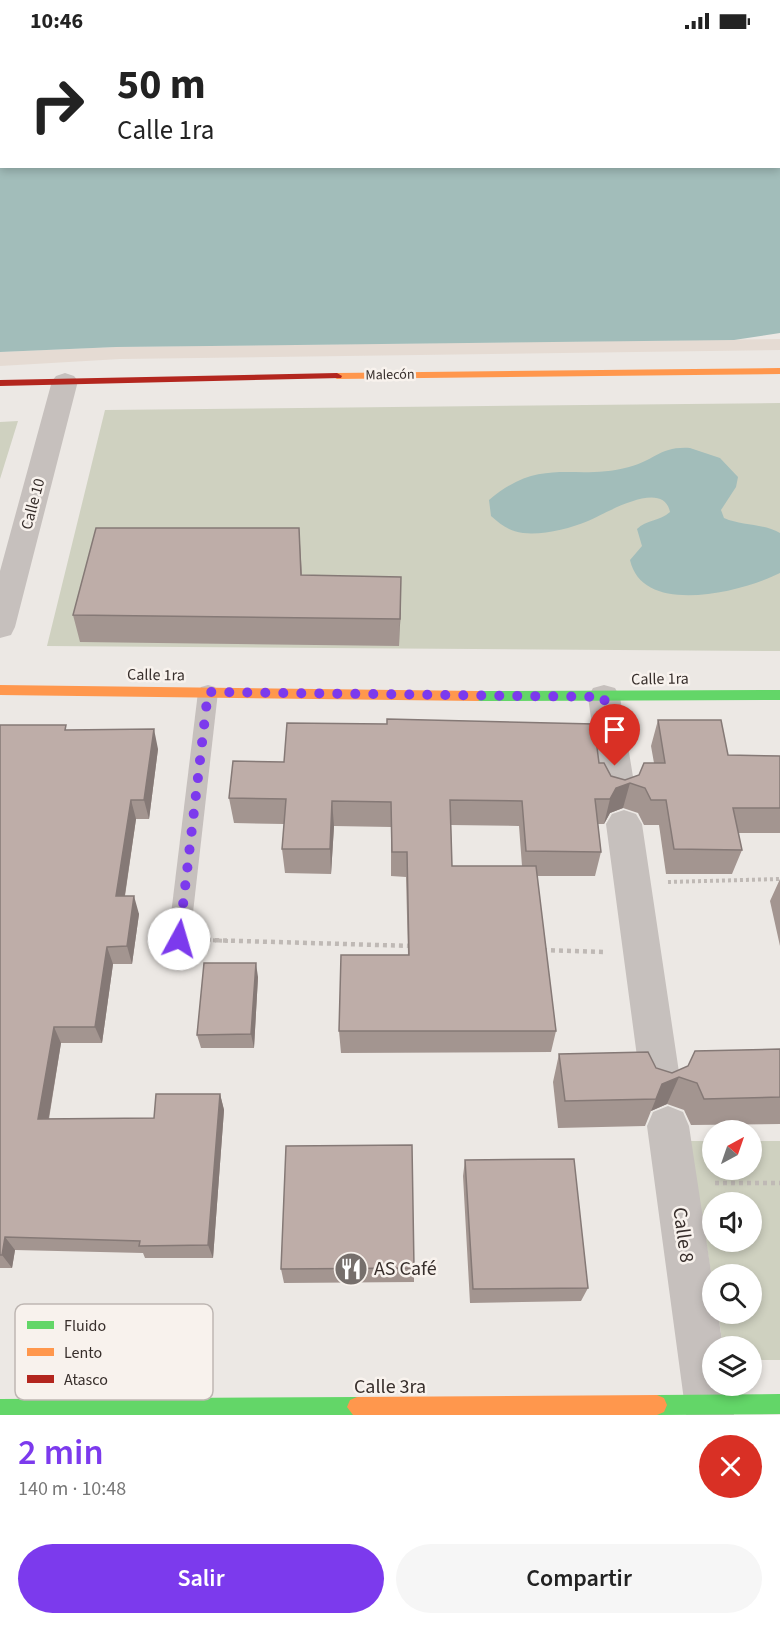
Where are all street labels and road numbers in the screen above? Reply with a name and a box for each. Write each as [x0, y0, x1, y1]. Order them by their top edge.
street label: Malecón [365, 365, 415, 385]
street label: Calle 10 [16, 476, 50, 532]
street label: Calle 1ra [127, 663, 185, 687]
street label: Calle 1ra [631, 667, 689, 691]
street label: Calle 8 [665, 1206, 701, 1265]
street label: Calle 3ra [354, 1373, 426, 1401]

